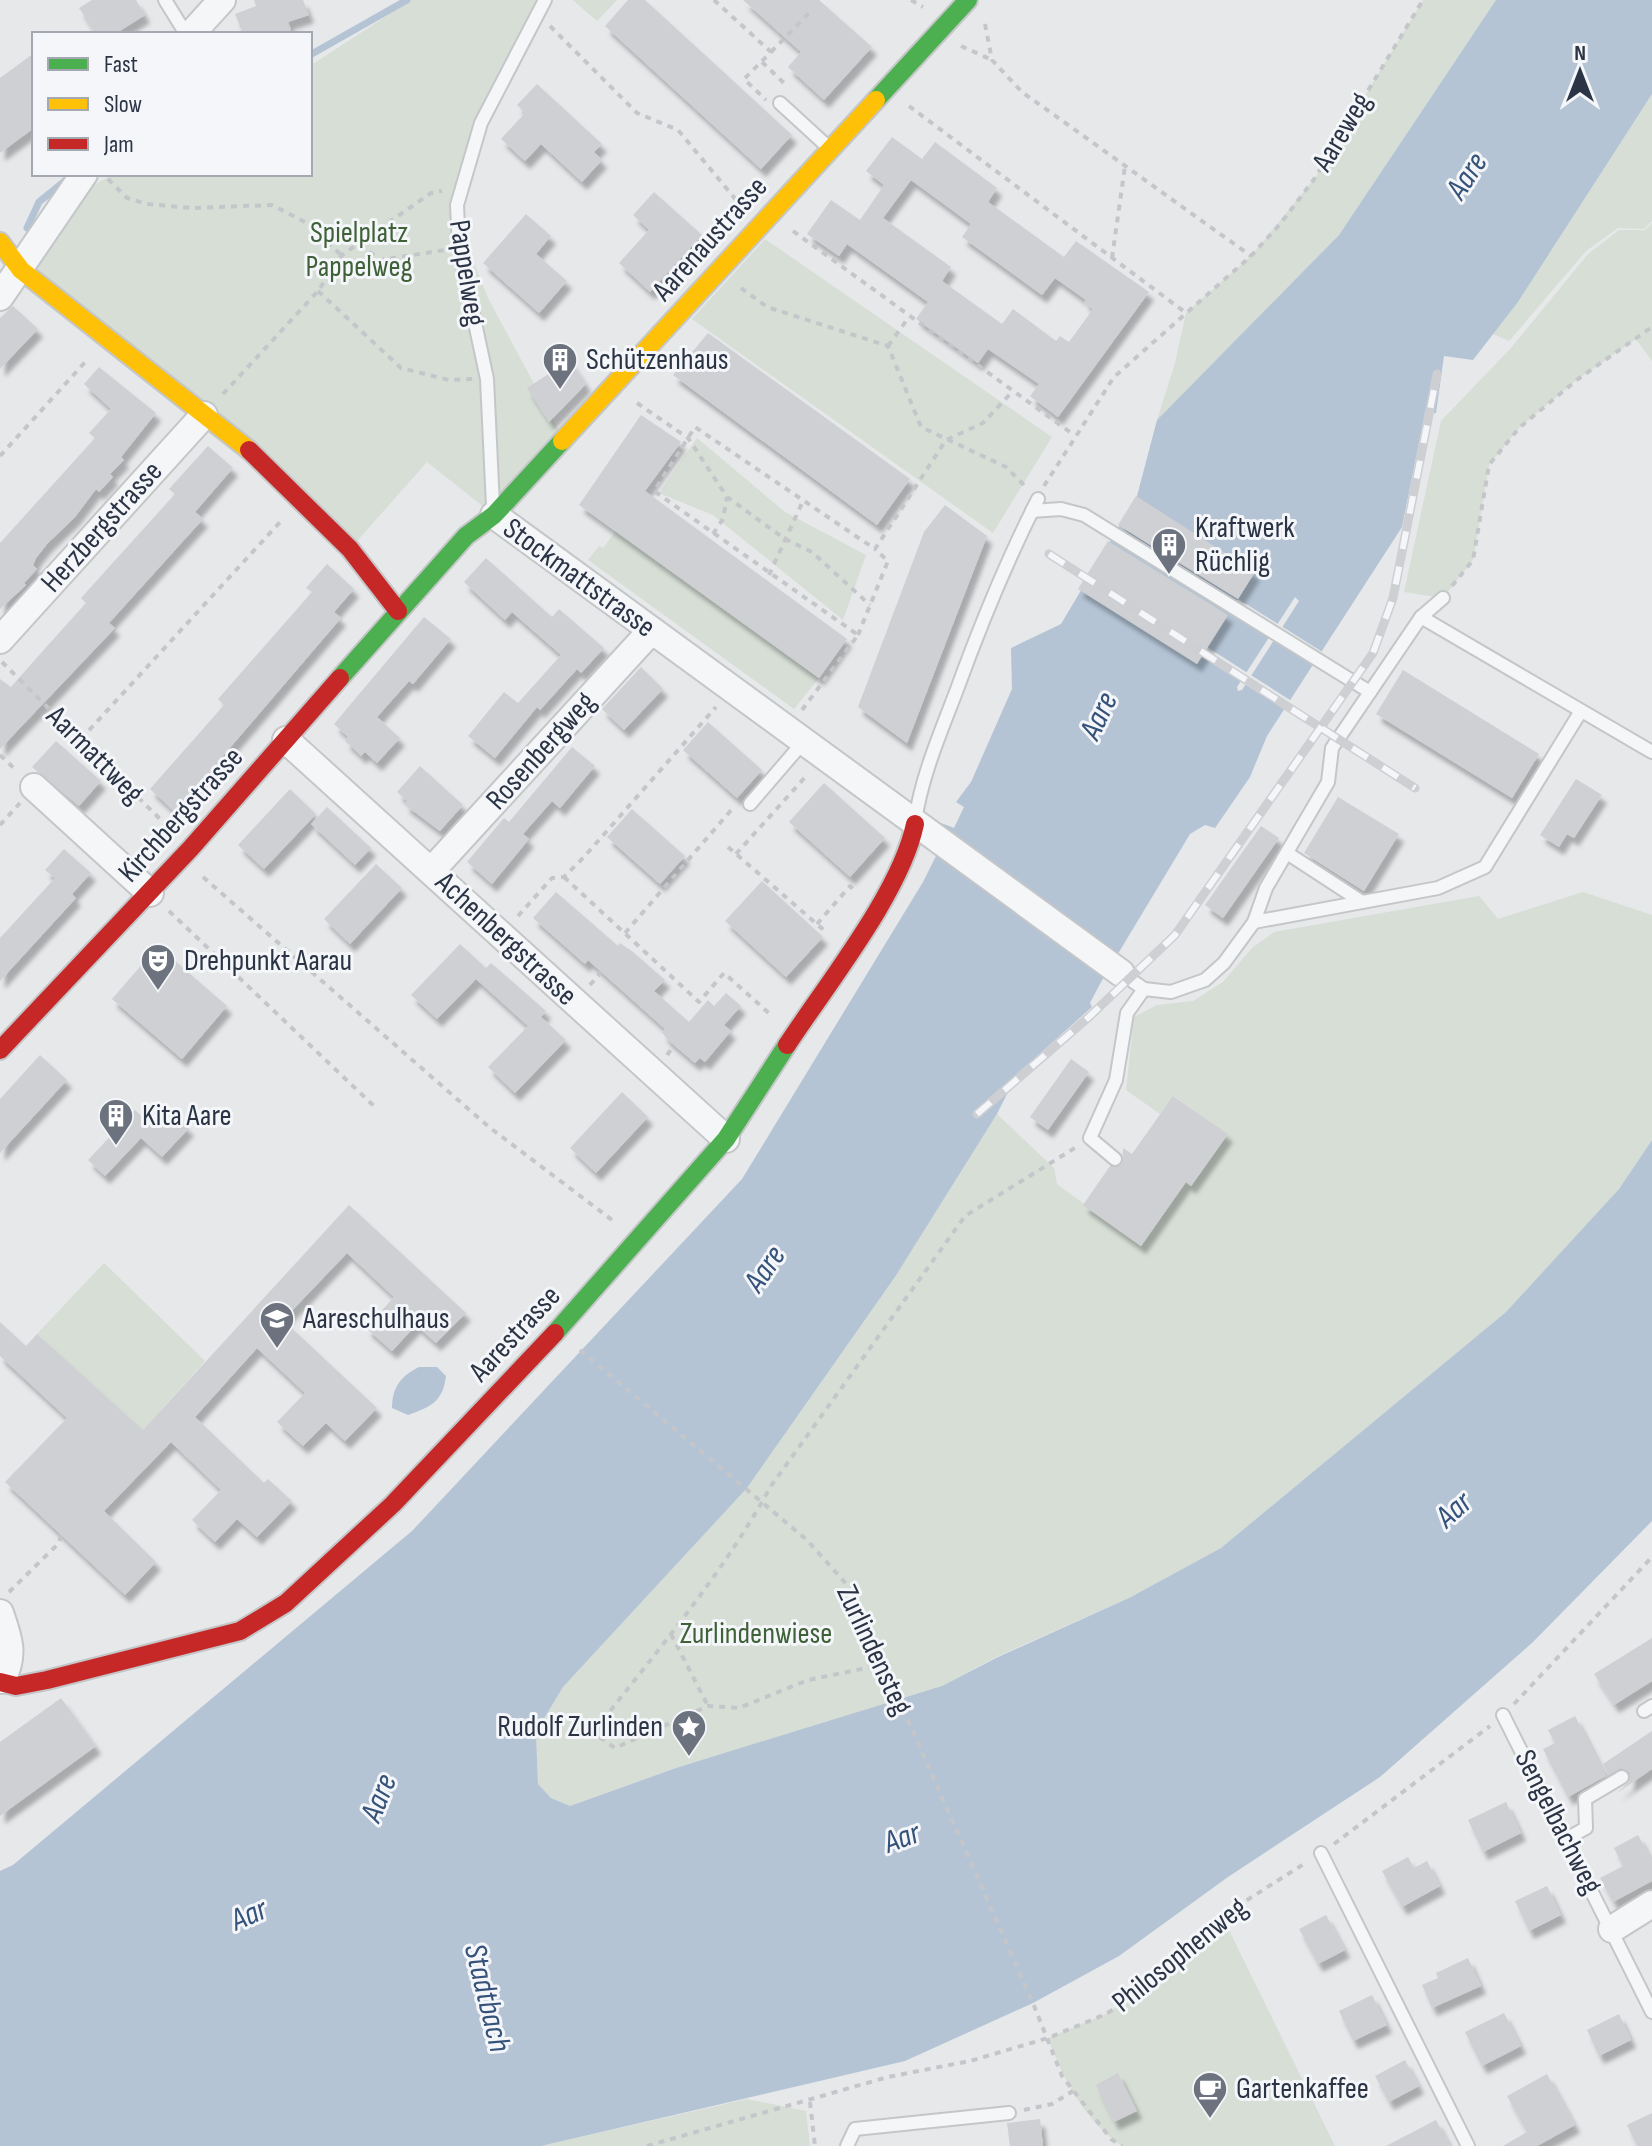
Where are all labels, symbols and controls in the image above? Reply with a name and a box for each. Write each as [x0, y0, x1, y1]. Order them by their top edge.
legend [32, 32, 312, 176]
north arrow [1540, 32, 1620, 112]
text: N [1574, 40, 1586, 67]
text: Fast [104, 50, 138, 79]
street label: Aareweg [1304, 86, 1380, 179]
text: Slow [104, 90, 142, 119]
text: Jam [103, 130, 134, 159]
water label: Aare [1437, 145, 1496, 208]
street label: Aarenaustrasse [644, 169, 775, 309]
park label: Spielplatz Pappelweg [305, 215, 413, 285]
street label: Pappelweg [441, 217, 493, 329]
building icon: Schützenhaus [541, 341, 579, 391]
place label: Schützenhaus [586, 342, 729, 378]
street label: Herzbergstrasse [34, 454, 170, 600]
place label: Kraftwerk Rüchlig [1195, 510, 1295, 580]
street label: Stockmattstrasse [496, 511, 662, 645]
building icon: Kraftwerk Rüchlig [1150, 526, 1188, 576]
street label: Rosenbergweg [479, 685, 603, 817]
water label: Aare [1070, 686, 1127, 748]
street label: Aarmattweg [38, 698, 151, 811]
street label: Kirchbergstrasse [111, 740, 251, 890]
street label: Achenbergstrasse [427, 864, 584, 1014]
theatre icon: Drehpunkt Aarau [139, 942, 177, 992]
place label: Drehpunkt Aarau [184, 943, 352, 979]
building icon: Kita Aare [97, 1097, 135, 1147]
place label: Kita Aare [142, 1098, 232, 1134]
water label: Aare [734, 1238, 794, 1301]
street label: Aarestrasse [461, 1279, 568, 1390]
school or university icon: Aareschulhaus [258, 1300, 296, 1350]
place label: Aareschulhaus [302, 1301, 449, 1337]
water label: Aar [1426, 1483, 1481, 1538]
street label: Zurlindensteg [828, 1579, 920, 1721]
park label: Zurlindenwiese [680, 1616, 832, 1652]
place icon: Rudolf Zurlinden [670, 1708, 708, 1758]
place label: Rudolf Zurlinden [497, 1709, 663, 1745]
street label: Sengelbachweg [1506, 1744, 1610, 1900]
water label: Aare [351, 1769, 406, 1829]
water label: Aar [877, 1813, 926, 1863]
water label: Aar [223, 1890, 274, 1941]
street label: Philosophenweg [1105, 1890, 1255, 2020]
water label: Stadtbach [455, 1940, 519, 2056]
cafe icon: Gartenkaffee [1191, 2070, 1229, 2120]
place label: Gartenkaffee [1236, 2071, 1369, 2107]

